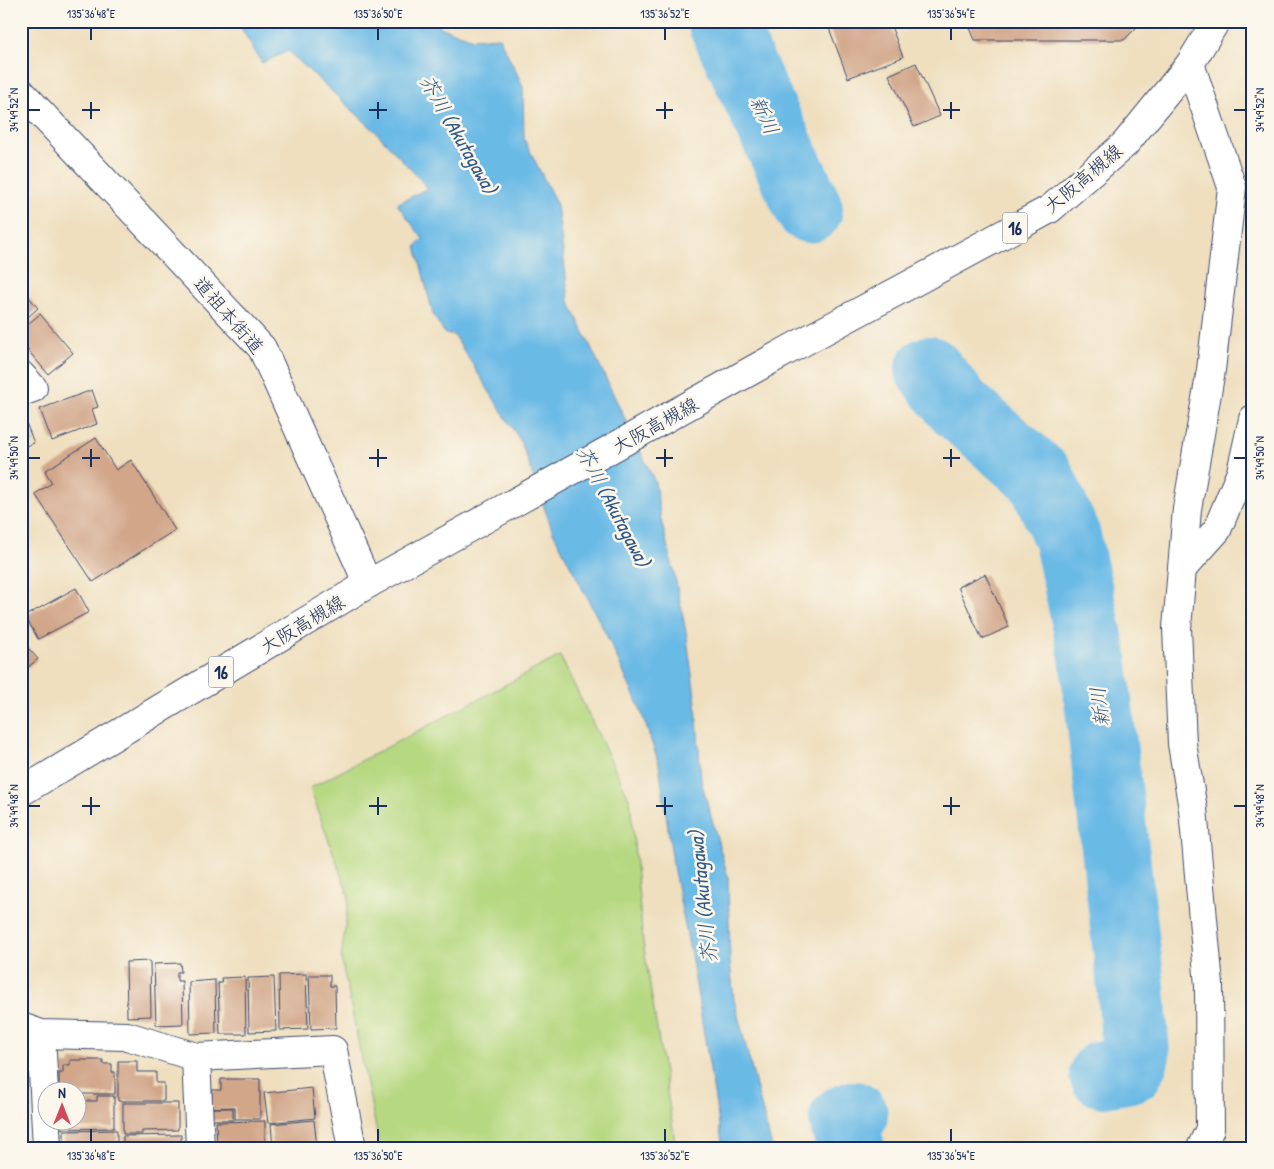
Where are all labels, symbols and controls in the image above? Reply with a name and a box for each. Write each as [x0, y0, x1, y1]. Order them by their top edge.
text: 135°36'48"E [67, 5, 116, 22]
text: 135°36'50"E [353, 5, 403, 22]
text: 135°36'52"E [640, 5, 690, 22]
text: 135°36'54"E [927, 5, 976, 22]
water label: 芥川 (Akutagawa) [413, 70, 505, 200]
text: 34°49'52"N [5, 88, 22, 132]
text: 34°49'52"N [1251, 88, 1268, 132]
water label: 新川 [744, 91, 786, 139]
street label: 大阪高槻線 [1038, 138, 1128, 218]
road number: 16 [1002, 212, 1028, 244]
street label: 道祖本街道 [188, 271, 270, 359]
street label: 大阪高槻線 [607, 391, 703, 459]
text: 34°49'50"N [5, 436, 22, 480]
text: 34°49'50"N [1251, 436, 1268, 480]
water label: 芥川 (Akutagawa) [570, 441, 658, 573]
street label: 大阪高槻線 [255, 588, 349, 660]
road number: 16 [208, 656, 234, 688]
water label: 新川 [1083, 686, 1115, 728]
text: 34°49'48"N [5, 784, 22, 828]
text: 34°49'48"N [1251, 784, 1268, 828]
water label: 芥川 (Akutagawa) [681, 828, 723, 965]
north arrow [38, 1082, 88, 1132]
text: N [58, 1083, 66, 1102]
text: 135°36'48"E [67, 1147, 116, 1164]
text: 135°36'50"E [353, 1147, 403, 1164]
text: 135°36'52"E [640, 1147, 690, 1164]
text: 135°36'54"E [927, 1147, 976, 1164]

